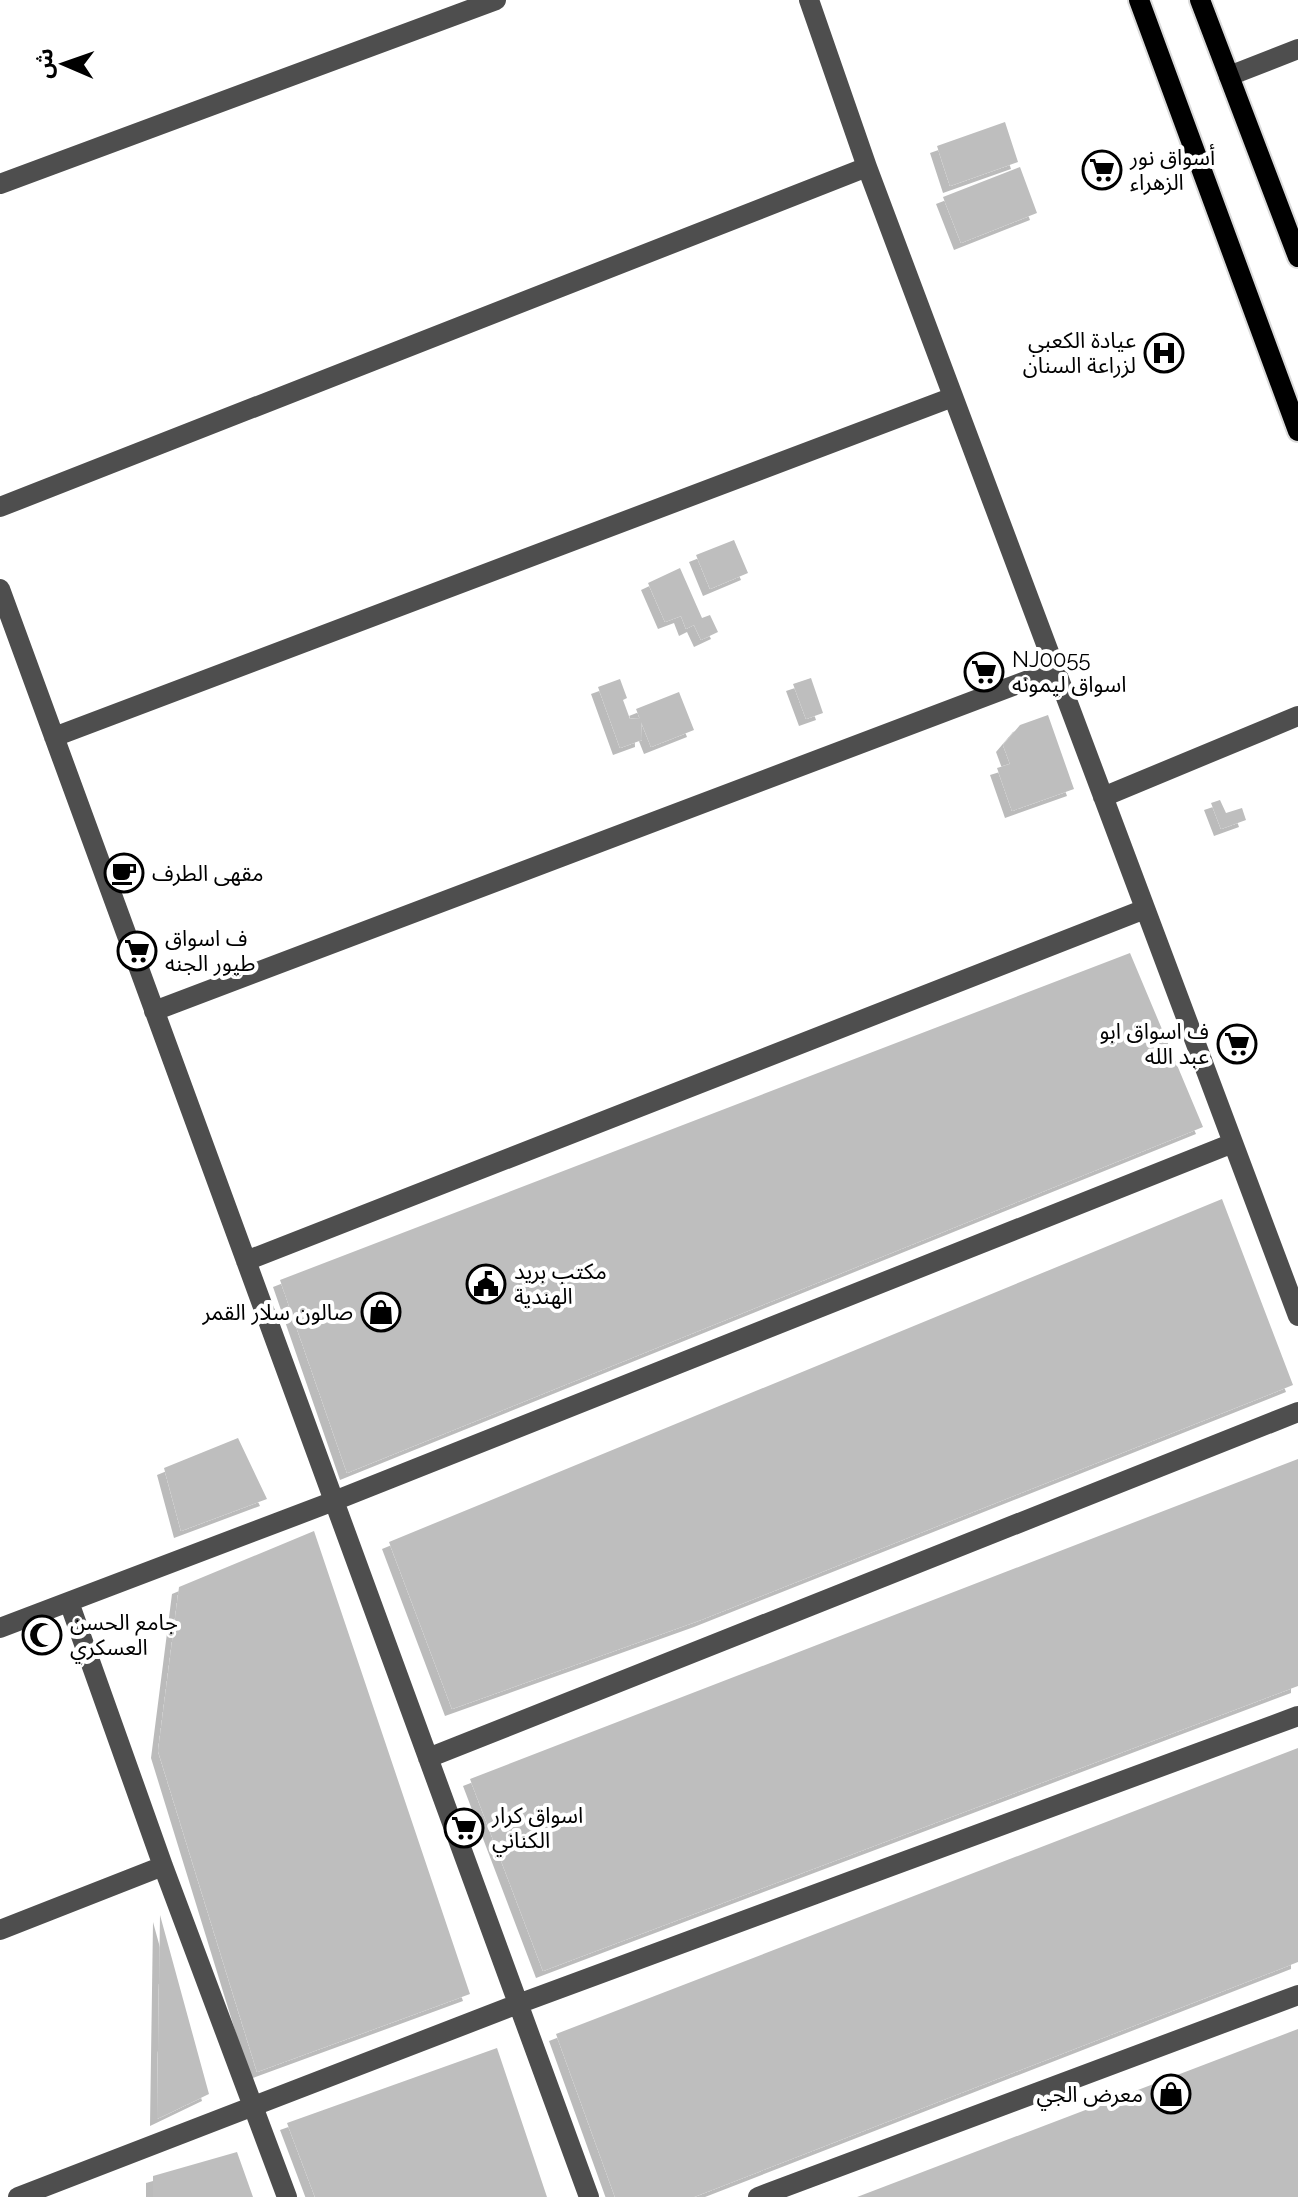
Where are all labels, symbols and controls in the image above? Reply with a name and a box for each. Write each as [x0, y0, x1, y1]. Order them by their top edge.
north arrow [24, 24, 104, 104]
text: ش [30, 48, 58, 79]
place label: أسواق نور الزهراء [1129, 144, 1215, 195]
supermarket icon: أسواق نور الزهراء [1081, 149, 1123, 191]
place label: عيادة الكعبي لزراعة السنان [1023, 327, 1136, 379]
hospital icon: عيادة الكعبي لزراعة السنان [1143, 332, 1185, 374]
place label: NJ0055 اسواق ليمونه [1012, 646, 1126, 697]
supermarket icon: NJ0055 اسواق ليمونه [963, 651, 1005, 693]
cafe icon: مقهى الطرف [103, 852, 145, 894]
place label: مقهى الطرف [152, 860, 264, 886]
place label: ف اسواق طيور الجنه [165, 925, 255, 977]
supermarket icon: ف اسواق طيور الجنه [116, 930, 158, 972]
place label: ف اسواق ابو عبد الله [1099, 1018, 1209, 1069]
supermarket icon: ف اسواق ابو عبد الله [1216, 1023, 1258, 1065]
place label: مكتب بريد الهندية [514, 1258, 607, 1309]
public building icon: مكتب بريد الهندية [465, 1263, 507, 1305]
shop icon: صالون سلار القمر [360, 1291, 402, 1333]
place label: صالون سلار القمر [202, 1299, 353, 1326]
place label: جامع الحسن العسكري [70, 1609, 178, 1664]
mosque icon: جامع الحسن العسكري [21, 1614, 63, 1656]
place label: اسواق كرار الكناني [491, 1802, 583, 1857]
supermarket icon: اسواق كرار الكناني [443, 1807, 485, 1849]
shop icon: معرض الجي [1150, 2073, 1192, 2115]
place label: معرض الجي [1036, 2081, 1143, 2111]

